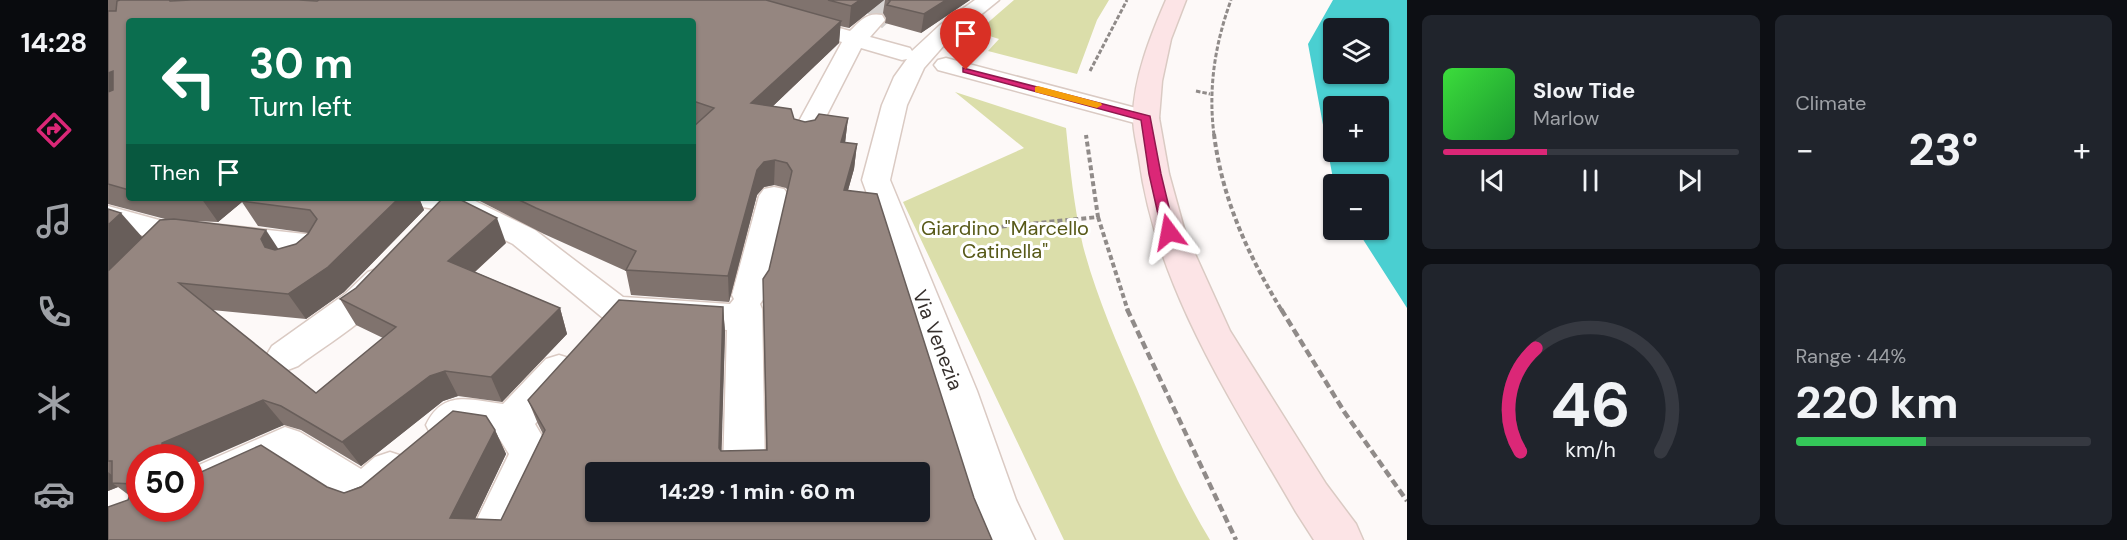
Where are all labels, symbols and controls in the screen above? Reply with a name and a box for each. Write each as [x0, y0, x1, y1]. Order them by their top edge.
pin [940, 8, 991, 70]
icon: arrive [949, 17, 982, 50]
map controls [1323, 18, 1389, 240]
button: layers [1323, 18, 1389, 84]
text: 14:28 [21, 25, 87, 60]
text: 30 m [249, 36, 353, 91]
icon: left [150, 42, 228, 120]
text: Slow Tide [1533, 76, 1635, 105]
text: Turn left [249, 89, 352, 124]
text: Climate [1796, 90, 1866, 116]
button: + [1323, 96, 1389, 162]
text: Marlow [1533, 105, 1599, 131]
icon: directions [33, 109, 75, 151]
text: 23° [1908, 120, 1978, 179]
text: − [1796, 128, 1814, 171]
text: + [2073, 128, 2091, 171]
icon: arrive [212, 156, 245, 189]
text: Then [150, 158, 200, 187]
icon: previous [1476, 164, 1509, 197]
icon: pause [1574, 164, 1607, 197]
icon: next [1673, 164, 1706, 197]
button: − [1323, 174, 1389, 240]
icon: music [33, 200, 75, 242]
position arrow [1137, 200, 1201, 264]
park label: Giardino "Marcello Catinella" [921, 215, 1089, 264]
street label: Via Venezia [907, 286, 969, 394]
icon: phone [33, 291, 75, 333]
text: Range · 44% [1796, 343, 1906, 369]
text: 46 [1551, 364, 1631, 445]
text: 220 km [1796, 373, 1959, 432]
icon: climate [33, 382, 75, 424]
text: km/h [1565, 436, 1616, 464]
speed limit sign: 50 [126, 444, 204, 522]
icon: car [33, 473, 75, 515]
text: 14:29 · 1 min · 60 m [660, 477, 855, 506]

